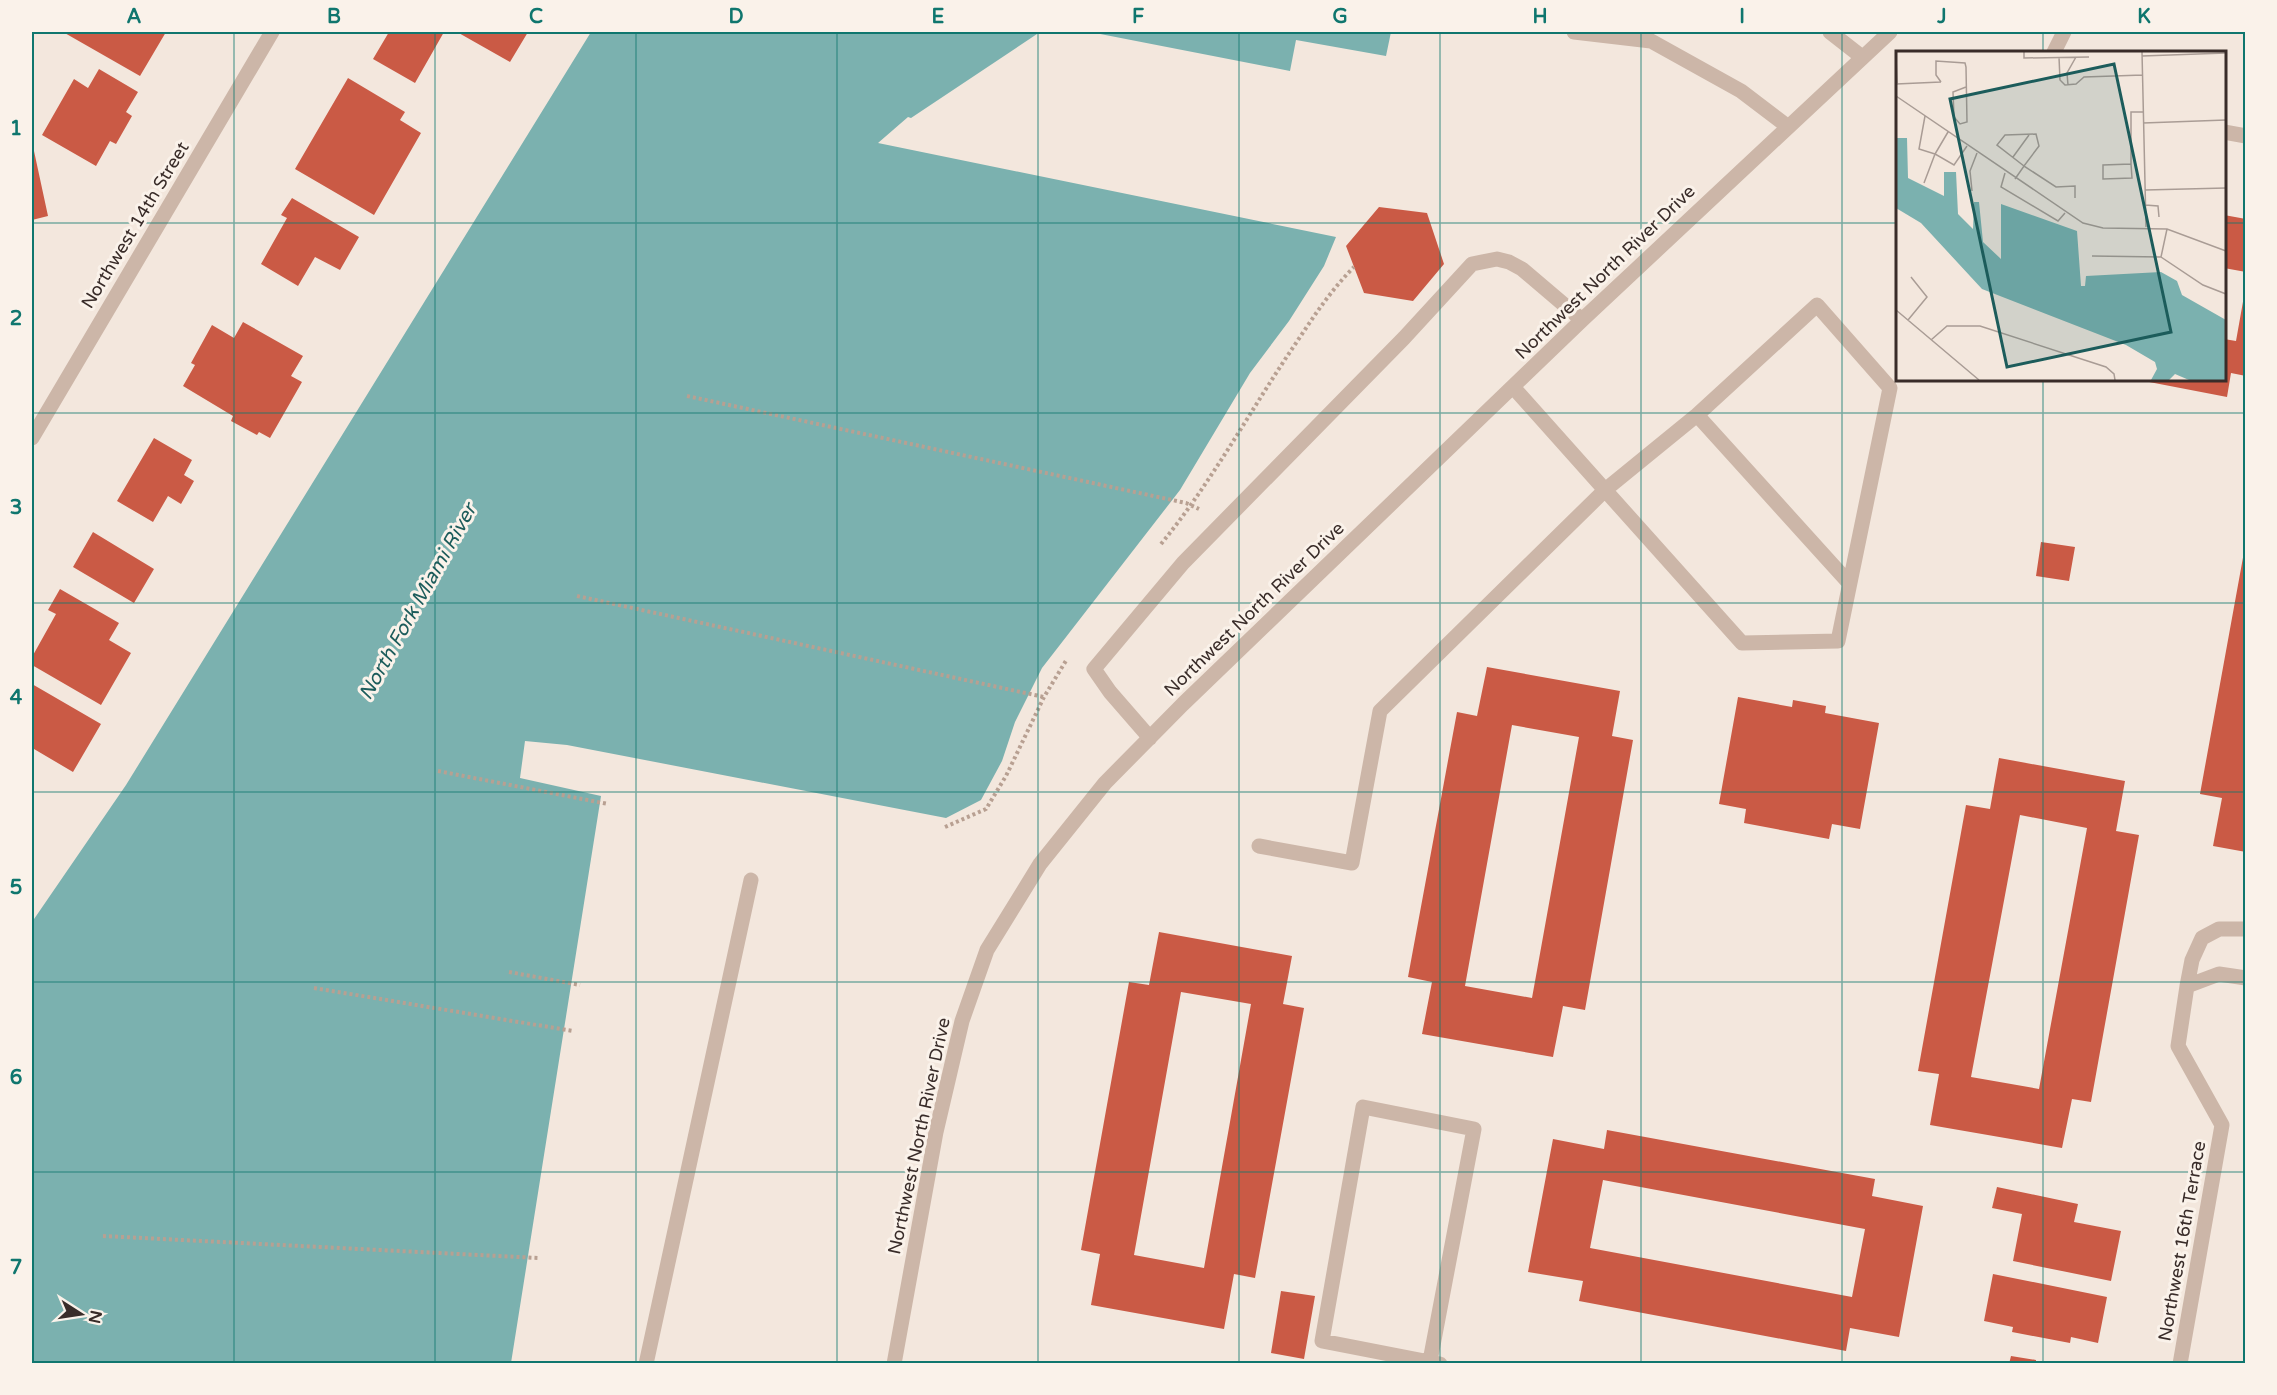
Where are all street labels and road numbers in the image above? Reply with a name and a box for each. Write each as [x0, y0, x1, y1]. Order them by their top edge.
street label: Northwest 14th Street [76, 137, 194, 312]
street label: Northwest North River Drive [1510, 180, 1700, 364]
street label: Northwest North River Drive [1159, 517, 1349, 701]
street label: Northwest North River Drive [883, 1016, 955, 1256]
street label: Northwest 16th Terrace [2154, 1139, 2210, 1343]

